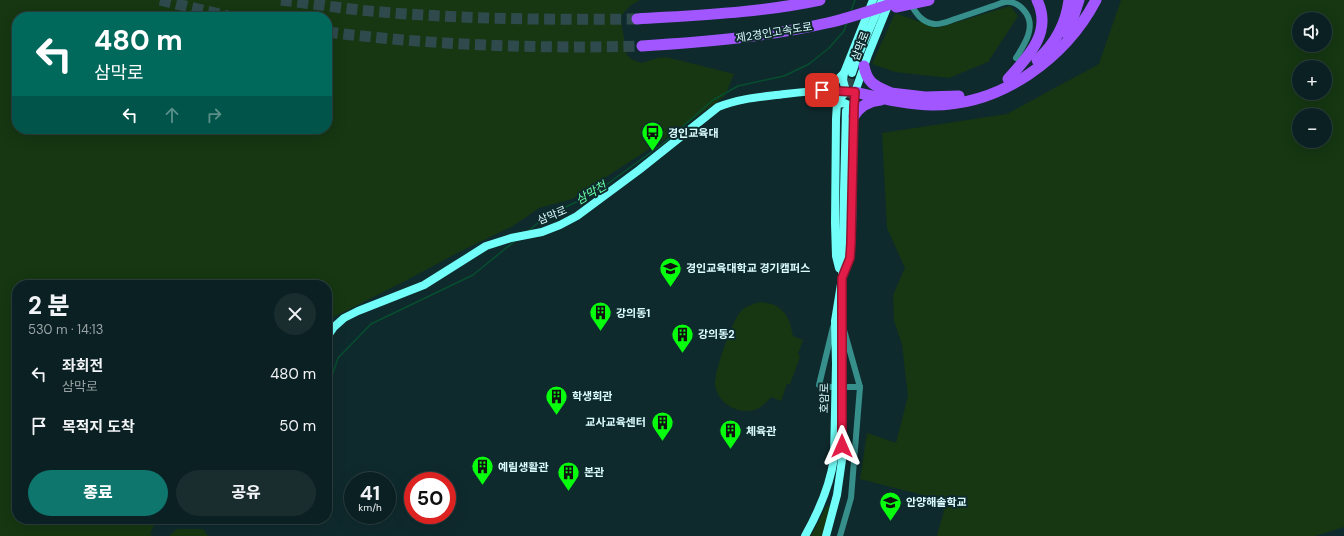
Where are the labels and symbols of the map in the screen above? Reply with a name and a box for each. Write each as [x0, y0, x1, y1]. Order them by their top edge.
street label: 제2경인고속도로 [735, 19, 813, 45]
street label: 삼막로 [848, 29, 872, 63]
pin [805, 73, 839, 107]
bus stop icon: 경인교육대 [639, 120, 665, 153]
place label: 경인교육대 [668, 126, 719, 140]
water label: 삼막천 [573, 177, 611, 208]
street label: 삼막로 [535, 203, 569, 227]
school or university icon: 경인교육대학교 경기캠퍼스 [658, 255, 684, 288]
place label: 경인교육대학교 경기캠퍼스 [686, 261, 810, 275]
building icon: 강의동1 [588, 300, 614, 333]
place label: 강의동1 [616, 306, 650, 320]
building icon: 강의동2 [670, 321, 696, 354]
place label: 강의동2 [698, 327, 735, 341]
building icon: 학생회관 [544, 383, 570, 416]
street label: 호암로 [817, 383, 831, 413]
place label: 학생회관 [572, 389, 612, 403]
building icon: 교사교육센터 [649, 409, 675, 442]
place label: 교사교육센터 [585, 415, 646, 429]
building icon: 체육관 [718, 418, 744, 451]
place label: 체육관 [746, 424, 776, 438]
position arrow [821, 425, 863, 467]
building icon: 예림생활관 [469, 454, 495, 487]
building icon: 본관 [556, 459, 582, 492]
place label: 예림생활관 [498, 460, 549, 474]
place label: 본관 [584, 465, 604, 479]
speed limit sign: 50 [404, 472, 456, 524]
school or university icon: 안양해솔학교 [877, 489, 903, 522]
place label: 안양해솔학교 [906, 495, 967, 509]

